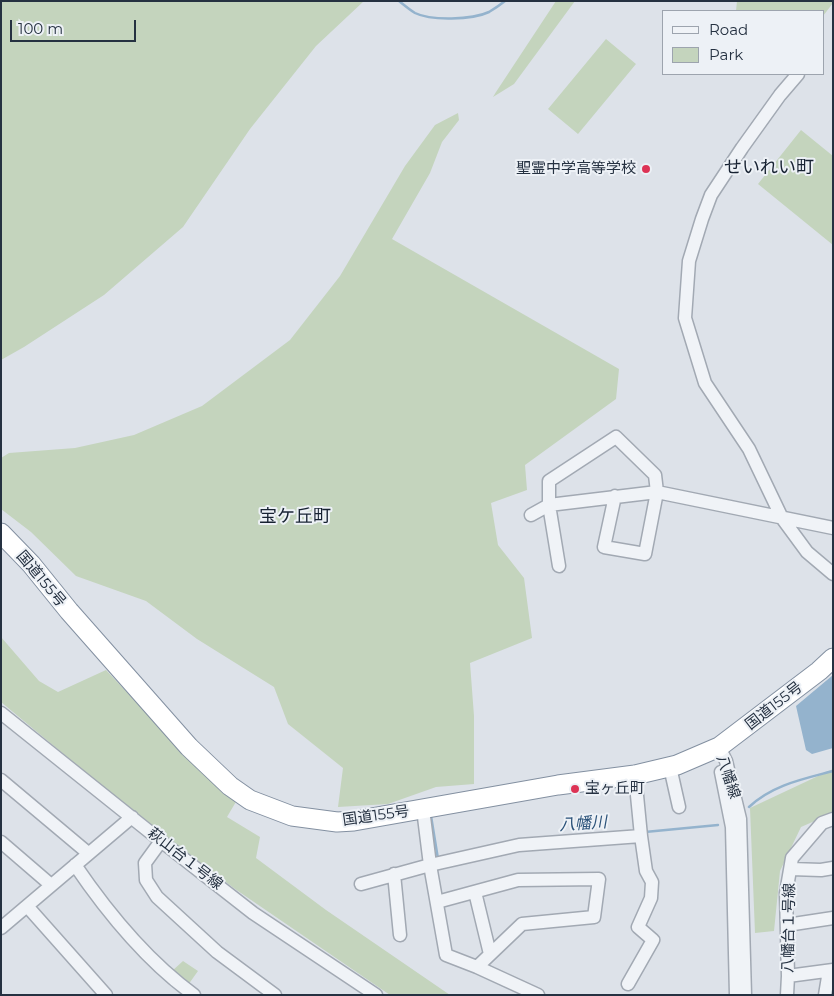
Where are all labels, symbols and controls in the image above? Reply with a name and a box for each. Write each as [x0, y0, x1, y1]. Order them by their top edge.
scale bar [12, 10, 139, 42]
legend [662, 10, 824, 75]
text: 100 m [18, 19, 63, 38]
text: Road [709, 20, 748, 39]
text: Park [709, 45, 743, 64]
district label: せいれい町 [724, 157, 814, 179]
place label: 聖霊中学高等学校 [516, 160, 636, 178]
marker: 聖霊中学高等学校 [640, 163, 652, 175]
district label: 宝ケ丘町 [259, 506, 331, 528]
street label: 国道155号 [12, 547, 70, 611]
street label: 国道155号 [742, 678, 806, 734]
street label: 八幡線 [712, 753, 744, 801]
place label: 宝ヶ丘町 [585, 780, 645, 798]
marker: 宝ヶ丘町 [569, 783, 581, 795]
street label: 国道155号 [341, 802, 411, 830]
water label: 八幡川 [558, 813, 608, 835]
street label: 萩山台１号線 [144, 824, 226, 894]
street label: 八幡台１号線 [779, 883, 799, 973]

